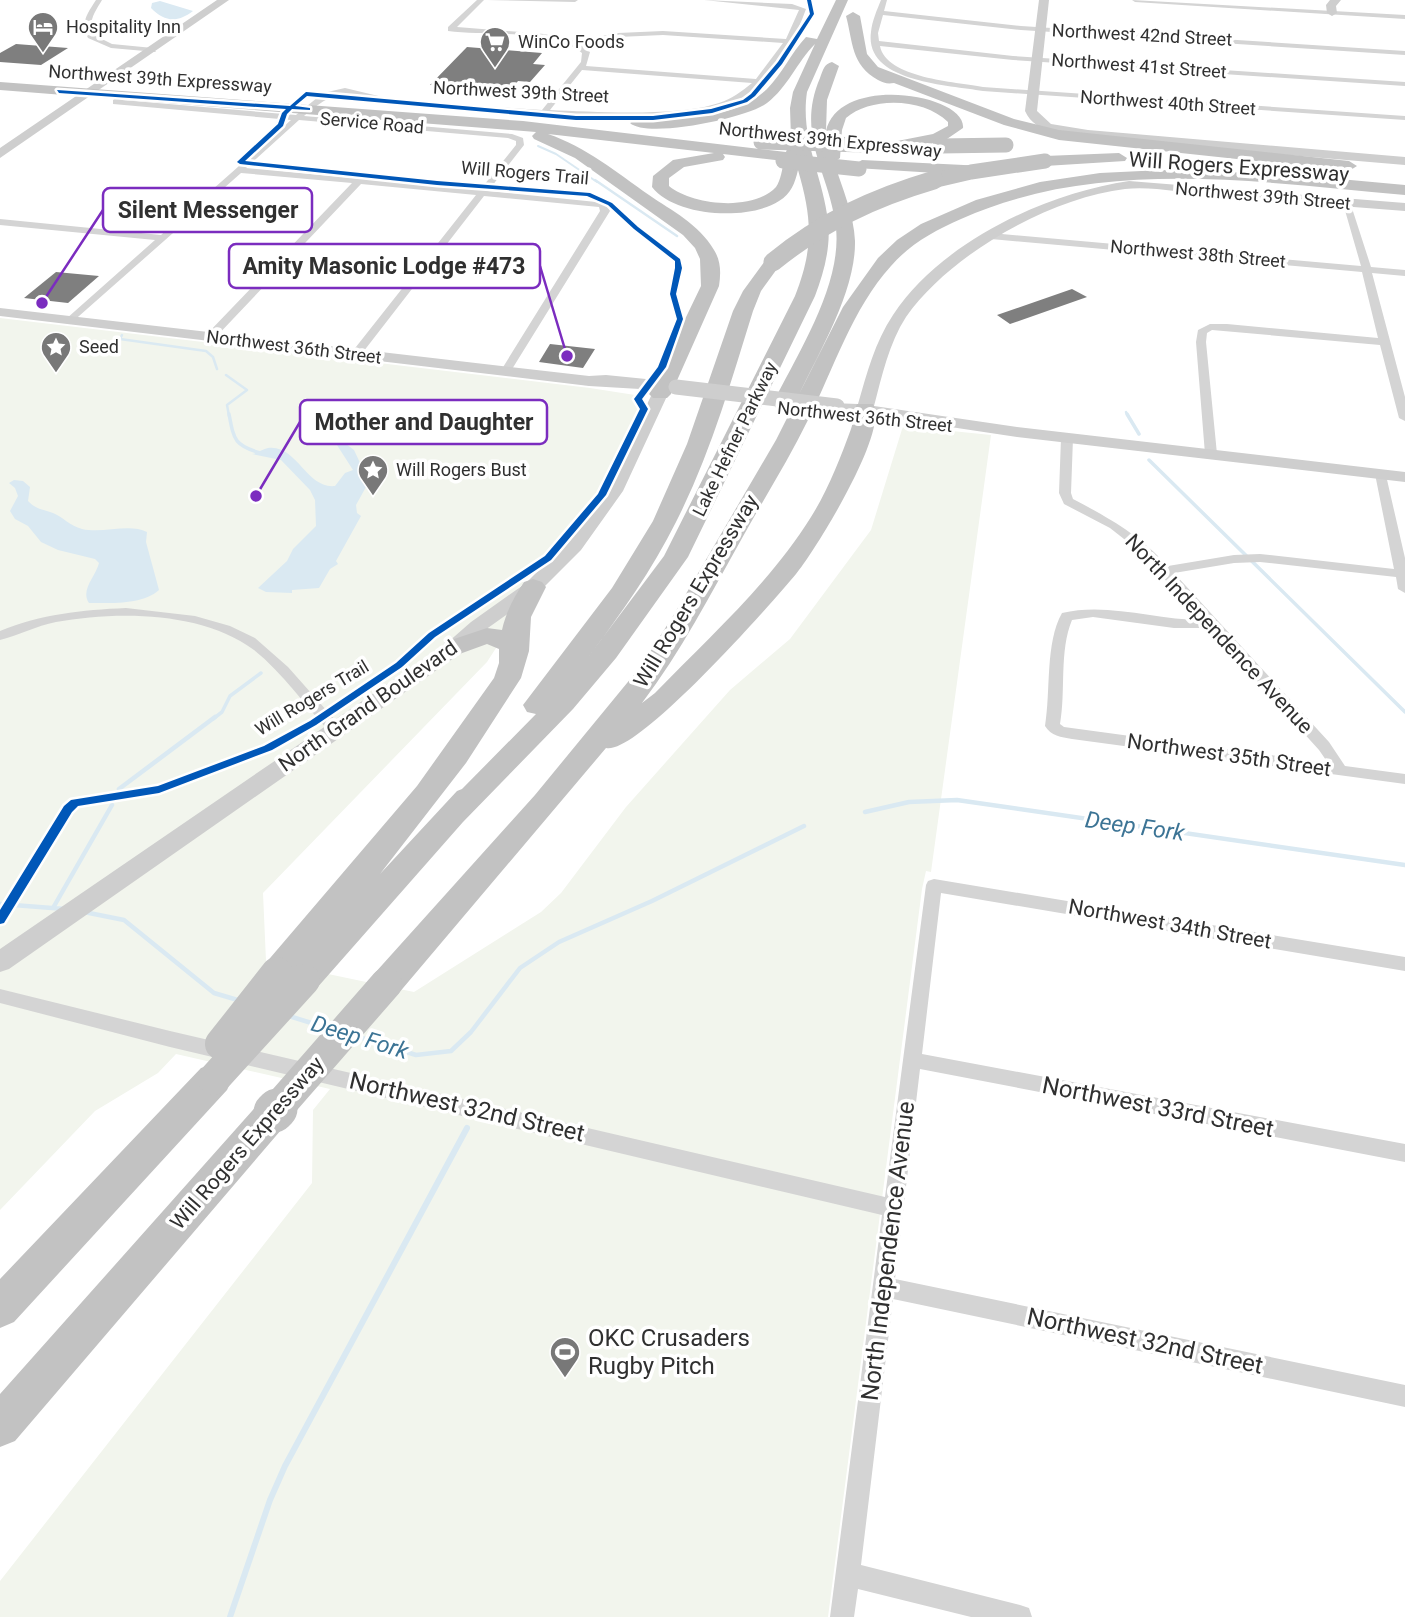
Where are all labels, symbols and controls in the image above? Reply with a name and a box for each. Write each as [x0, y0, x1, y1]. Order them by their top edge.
hotel icon: Hospitality Inn [26, 10, 60, 54]
place label: Hospitality Inn [66, 16, 181, 37]
street label: Northwest 42nd Street [1051, 19, 1233, 50]
supermarket icon: WinCo Foods [478, 25, 512, 69]
place label: WinCo Foods [518, 31, 624, 52]
street label: Northwest 41st Street [1051, 49, 1227, 82]
street label: Northwest 39th Expressway [48, 60, 273, 97]
street label: Northwest 39th Street [433, 76, 610, 107]
street label: Northwest 40th Street [1079, 86, 1257, 119]
street label: Service Road [319, 107, 425, 138]
street label: Northwest 39th Expressway [718, 117, 943, 162]
street label: Will Rogers Expressway [1128, 147, 1350, 187]
street label: Will Rogers Trail [460, 156, 590, 189]
street label: Northwest 39th Street [1174, 177, 1352, 214]
callout: Silent Messenger [103, 188, 312, 232]
text: Silent Messenger [118, 197, 299, 224]
street label: Northwest 38th Street [1109, 235, 1287, 272]
callout: Amity Masonic Lodge #473 [229, 244, 540, 288]
text: Amity Masonic Lodge #473 [243, 253, 525, 280]
street label: Northwest 36th Street [205, 325, 383, 368]
place icon: Seed [39, 330, 73, 374]
place label: Seed [79, 336, 119, 357]
street label: Lake Hefner Parkway [688, 358, 781, 519]
street label: Northwest 36th Street [776, 397, 954, 436]
callout: Mother and Daughter [300, 400, 547, 444]
text: Mother and Daughter [315, 409, 534, 436]
place icon: Will Rogers Bust [356, 453, 390, 497]
place label: Will Rogers Bust [396, 459, 527, 480]
street label: Will Rogers Expressway [629, 490, 763, 692]
street label: North Independence Avenue [1120, 529, 1318, 739]
street label: North Grand Boulevard [274, 635, 462, 777]
street label: Will Rogers Trail [251, 655, 372, 740]
street label: Northwest 35th Street [1126, 729, 1333, 781]
water label: Deep Fork [1083, 806, 1187, 847]
street label: Northwest 34th Street [1067, 894, 1273, 954]
water label: Deep Fork [308, 1010, 412, 1065]
street label: Will Rogers Expressway [165, 1052, 329, 1234]
street label: Northwest 32nd Street [347, 1066, 588, 1148]
street label: Northwest 33rd Street [1040, 1071, 1276, 1143]
street label: North Independence Avenue [856, 1100, 920, 1402]
street label: Northwest 32nd Street [1024, 1302, 1266, 1380]
place label: OKC Crusaders Rugby Pitch [588, 1324, 750, 1380]
sports icon: OKC Crusaders Rugby Pitch [548, 1335, 582, 1379]

